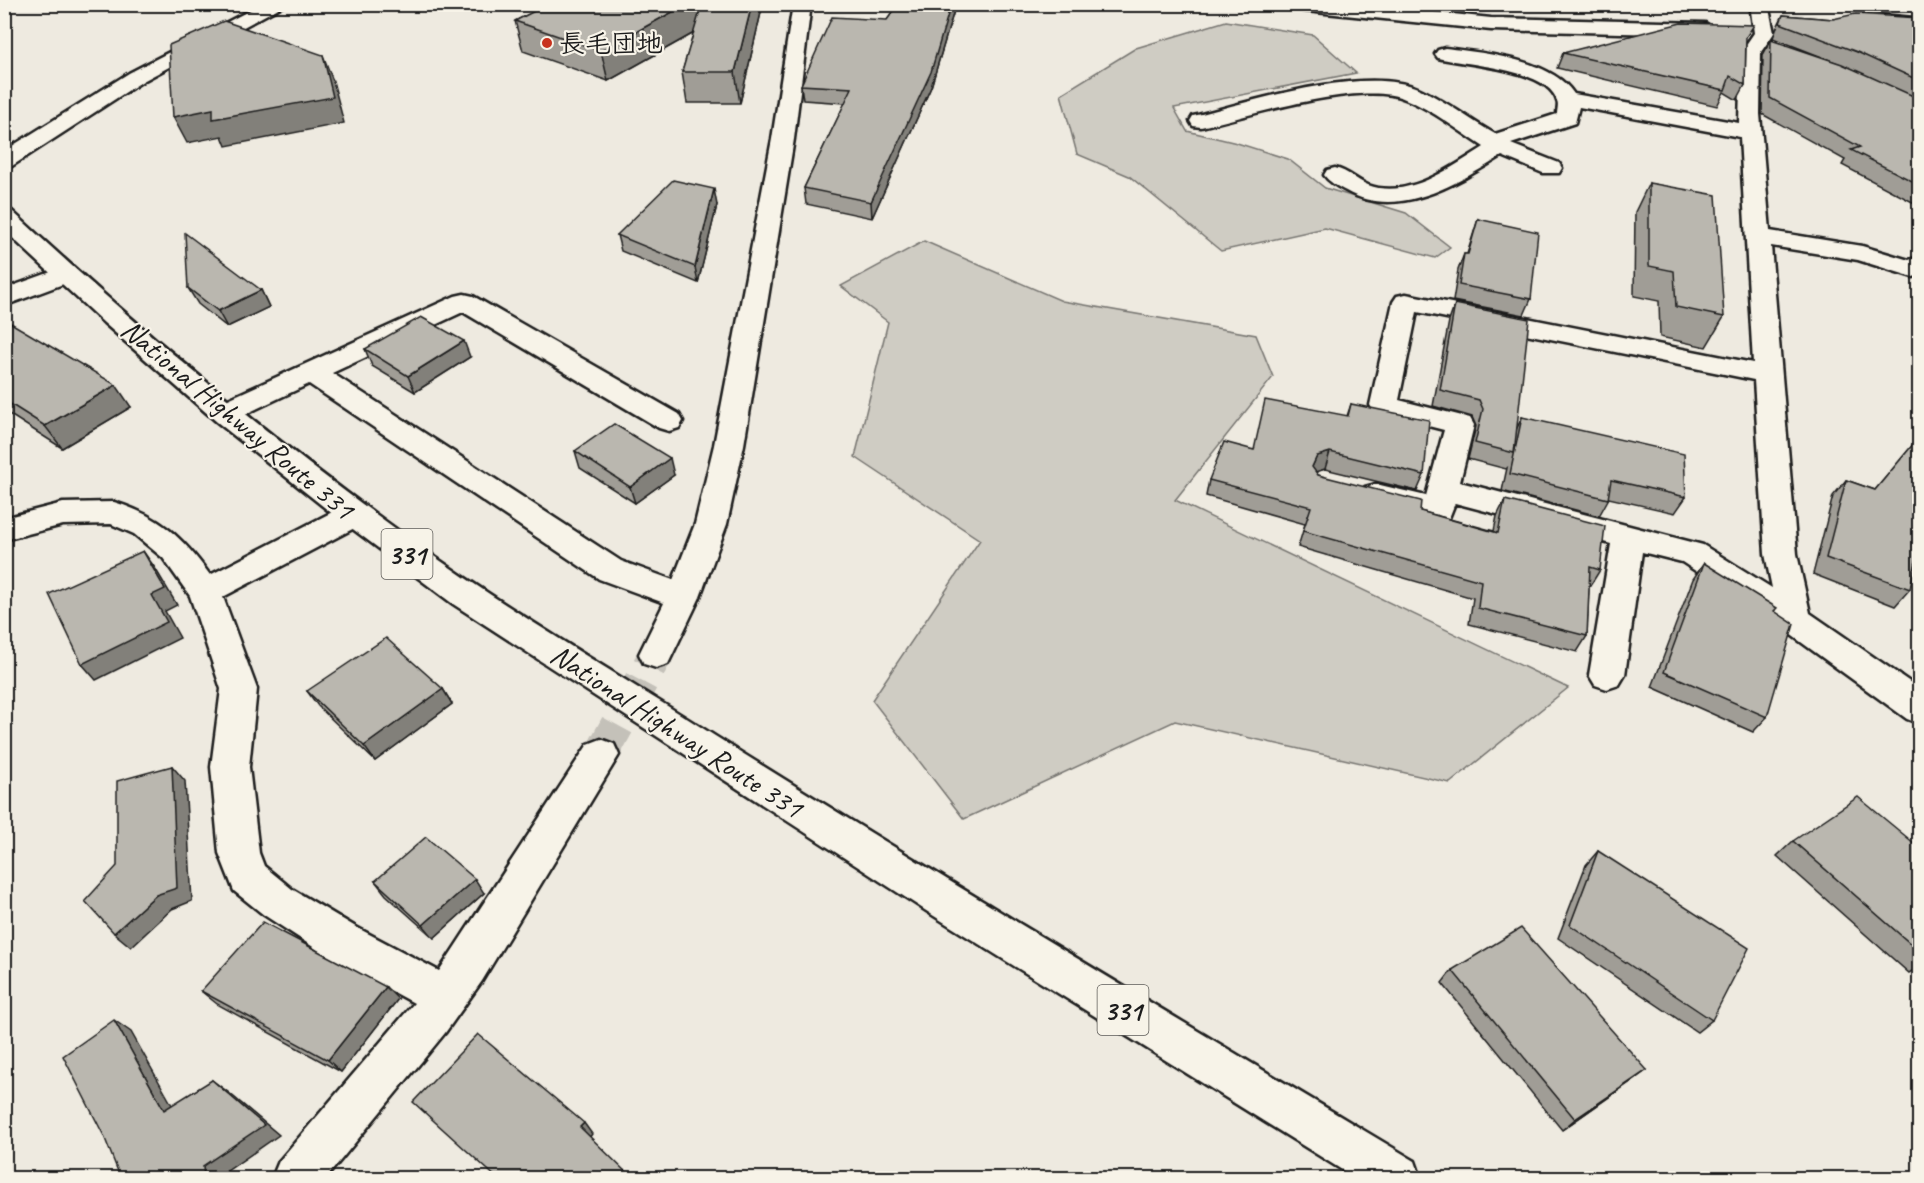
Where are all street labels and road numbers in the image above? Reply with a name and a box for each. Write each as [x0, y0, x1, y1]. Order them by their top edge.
street label: National Highway Route 331 [113, 310, 364, 529]
road number: 331 [382, 529, 432, 579]
street label: National Highway Route 331 [544, 635, 812, 828]
road number: 331 [1098, 985, 1148, 1035]

